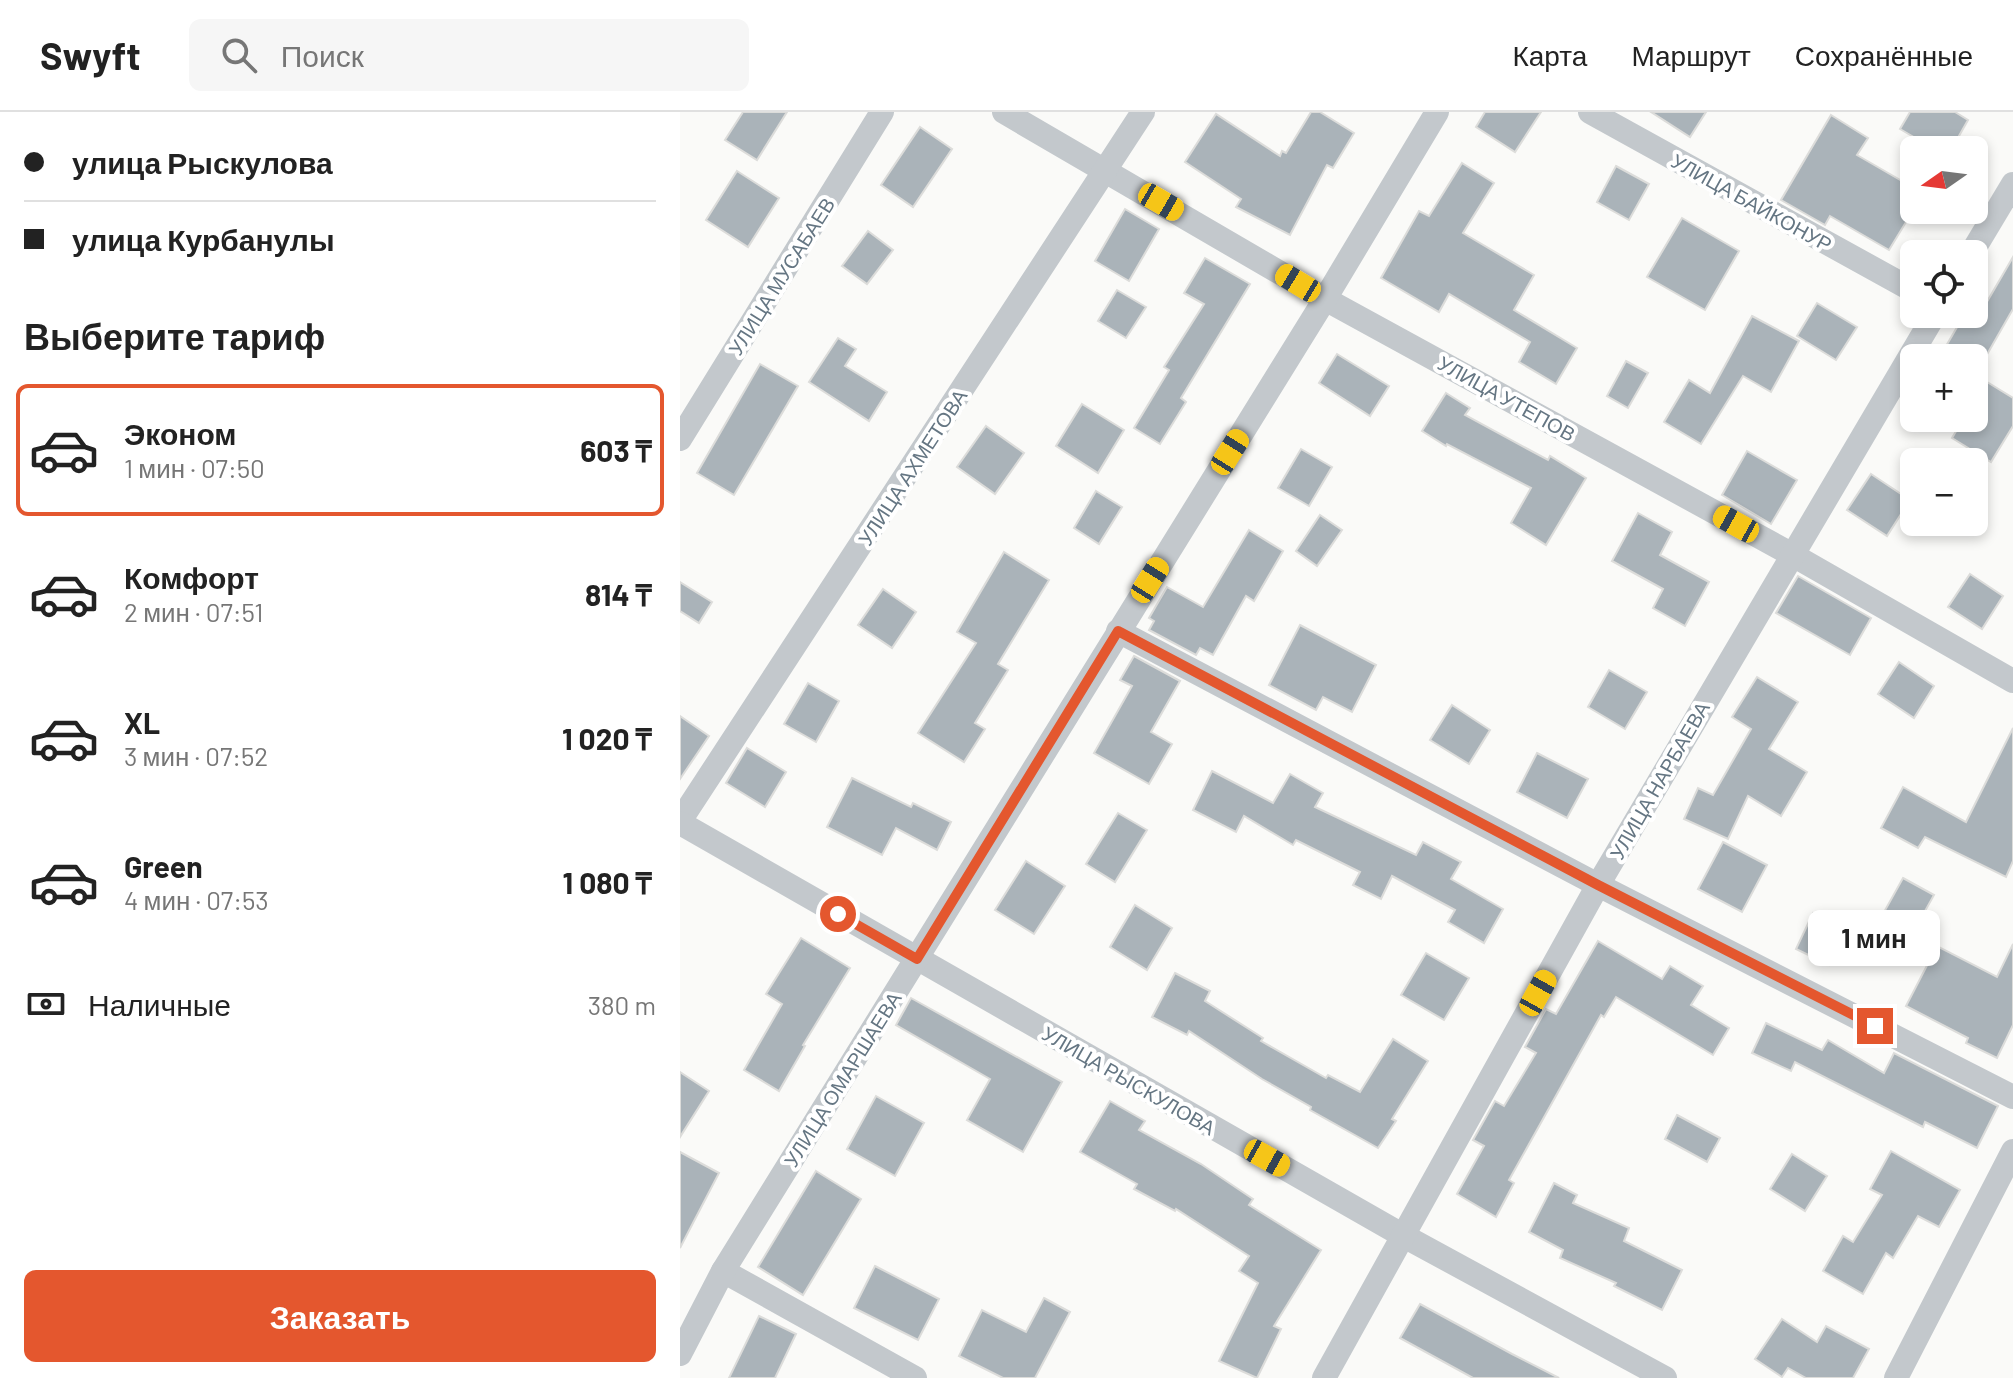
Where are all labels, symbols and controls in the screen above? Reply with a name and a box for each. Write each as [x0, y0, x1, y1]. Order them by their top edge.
search box [189, 19, 749, 91]
text: Swyft [40, 32, 141, 78]
icon: search [217, 33, 261, 77]
text: Поиск [281, 37, 364, 73]
text: Карта [1512, 38, 1587, 72]
text: Маршрут [1631, 38, 1751, 72]
text: Сохранённые [1795, 38, 1973, 72]
north arrow [1900, 136, 1988, 224]
map controls [1900, 136, 1988, 536]
text: улица Рыскулова [72, 144, 333, 180]
street label: УЛИЦА БАЙКОНУР [1668, 148, 1836, 256]
car [1134, 180, 1188, 224]
street label: УЛИЦА МУСАБАЕВ [723, 193, 839, 359]
text: улица Курбанулы [72, 221, 335, 257]
button: locate [1900, 240, 1988, 328]
car [1271, 260, 1325, 306]
text: Выберите тариф [24, 314, 325, 357]
button: + [1900, 344, 1988, 432]
street label: УЛИЦА УТЕПОВ [1434, 350, 1580, 446]
street label: УЛИЦА АХМЕТОВА [853, 384, 972, 550]
icon: car [28, 414, 100, 486]
text: Эконом [124, 415, 237, 451]
car [1207, 425, 1253, 479]
text: 603 ₸ [580, 432, 652, 468]
button: − [1900, 448, 1988, 536]
text: 1 мин · 07:50 [124, 452, 265, 483]
car [1709, 502, 1763, 546]
car [1127, 553, 1173, 607]
icon: car [28, 558, 100, 630]
text: Комфорт [124, 559, 259, 595]
text: 814 ₸ [585, 576, 652, 612]
text: 2 мин · 07:51 [124, 596, 263, 627]
street label: УЛИЦА НАРБАЕВА [1604, 696, 1714, 863]
icon: car [28, 702, 100, 774]
text: XL [124, 704, 160, 740]
text: 1 020 ₸ [562, 720, 652, 756]
text: 3 мин · 07:52 [124, 740, 268, 771]
icon: car [28, 846, 100, 918]
text: Green [124, 848, 203, 884]
text: 1 080 ₸ [563, 864, 652, 900]
text: 4 мин · 07:53 [124, 884, 269, 915]
route start [820, 896, 856, 932]
callout: 1 мин [1809, 910, 1941, 966]
text: 1 мин [1841, 922, 1907, 953]
car [1516, 966, 1560, 1020]
icon: cash [24, 982, 68, 1026]
text: Наличные [88, 986, 231, 1022]
street label: УЛИЦА ОМАРШАЕВА [778, 987, 906, 1171]
text: 380 m [588, 989, 656, 1020]
route end [1857, 1008, 1893, 1044]
street label: УЛИЦА РЫСКУЛОВА [1038, 1021, 1220, 1140]
car [1240, 1136, 1294, 1180]
button: Заказать [24, 1270, 656, 1362]

